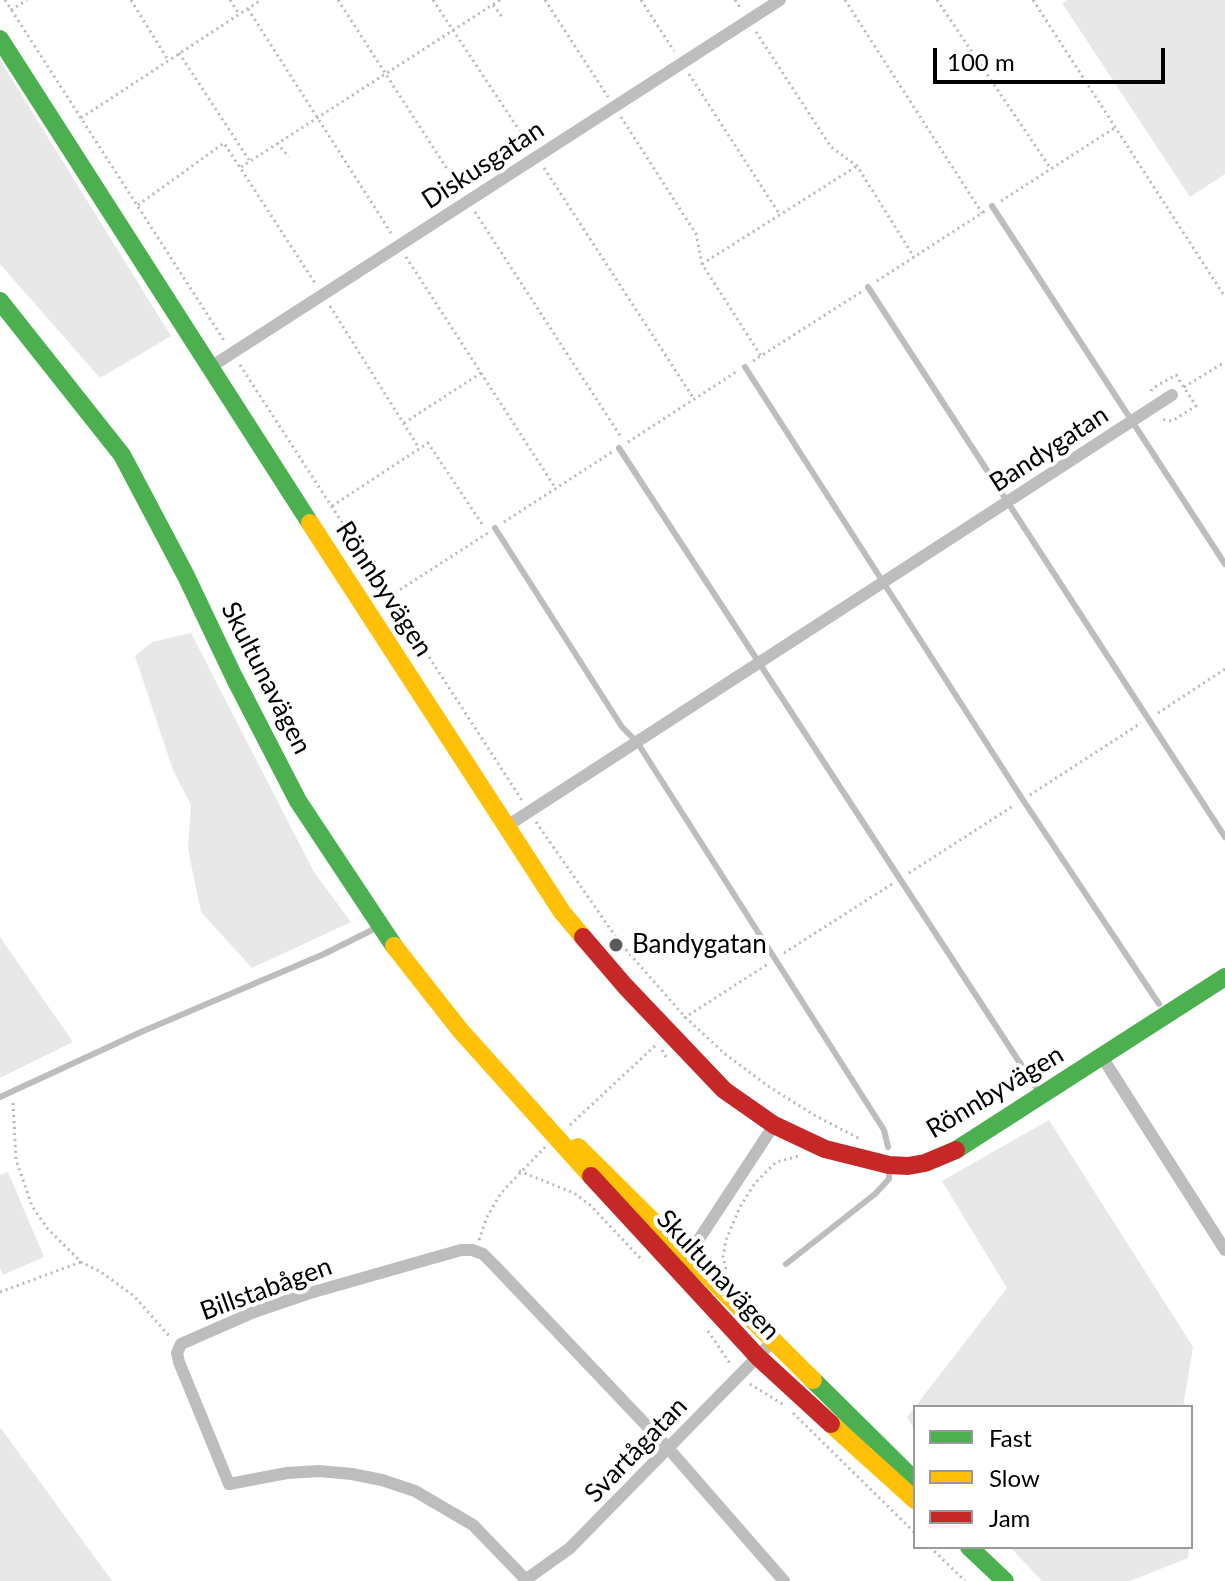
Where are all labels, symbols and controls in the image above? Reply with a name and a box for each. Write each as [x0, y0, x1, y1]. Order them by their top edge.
scale bar [937, 32, 1169, 82]
text: 100 m [947, 47, 1015, 76]
street label: Diskusgatan [416, 114, 550, 216]
street label: Bandygatan [984, 399, 1114, 499]
street label: Rönnbyvägen [329, 516, 439, 662]
street label: Skultunavägen [214, 597, 318, 759]
place label: Bandygatan [632, 929, 767, 961]
marker: Bandygatan [607, 936, 625, 954]
street label: Rönnbyvägen [921, 1039, 1069, 1145]
street label: Skultunavägen [650, 1204, 786, 1346]
street label: Billstabågen [196, 1251, 336, 1327]
street label: Svartågatan [578, 1391, 694, 1509]
legend [913, 1405, 1193, 1549]
text: Fast [989, 1423, 1032, 1452]
text: Slow [989, 1463, 1040, 1492]
text: Jam [989, 1503, 1030, 1532]

